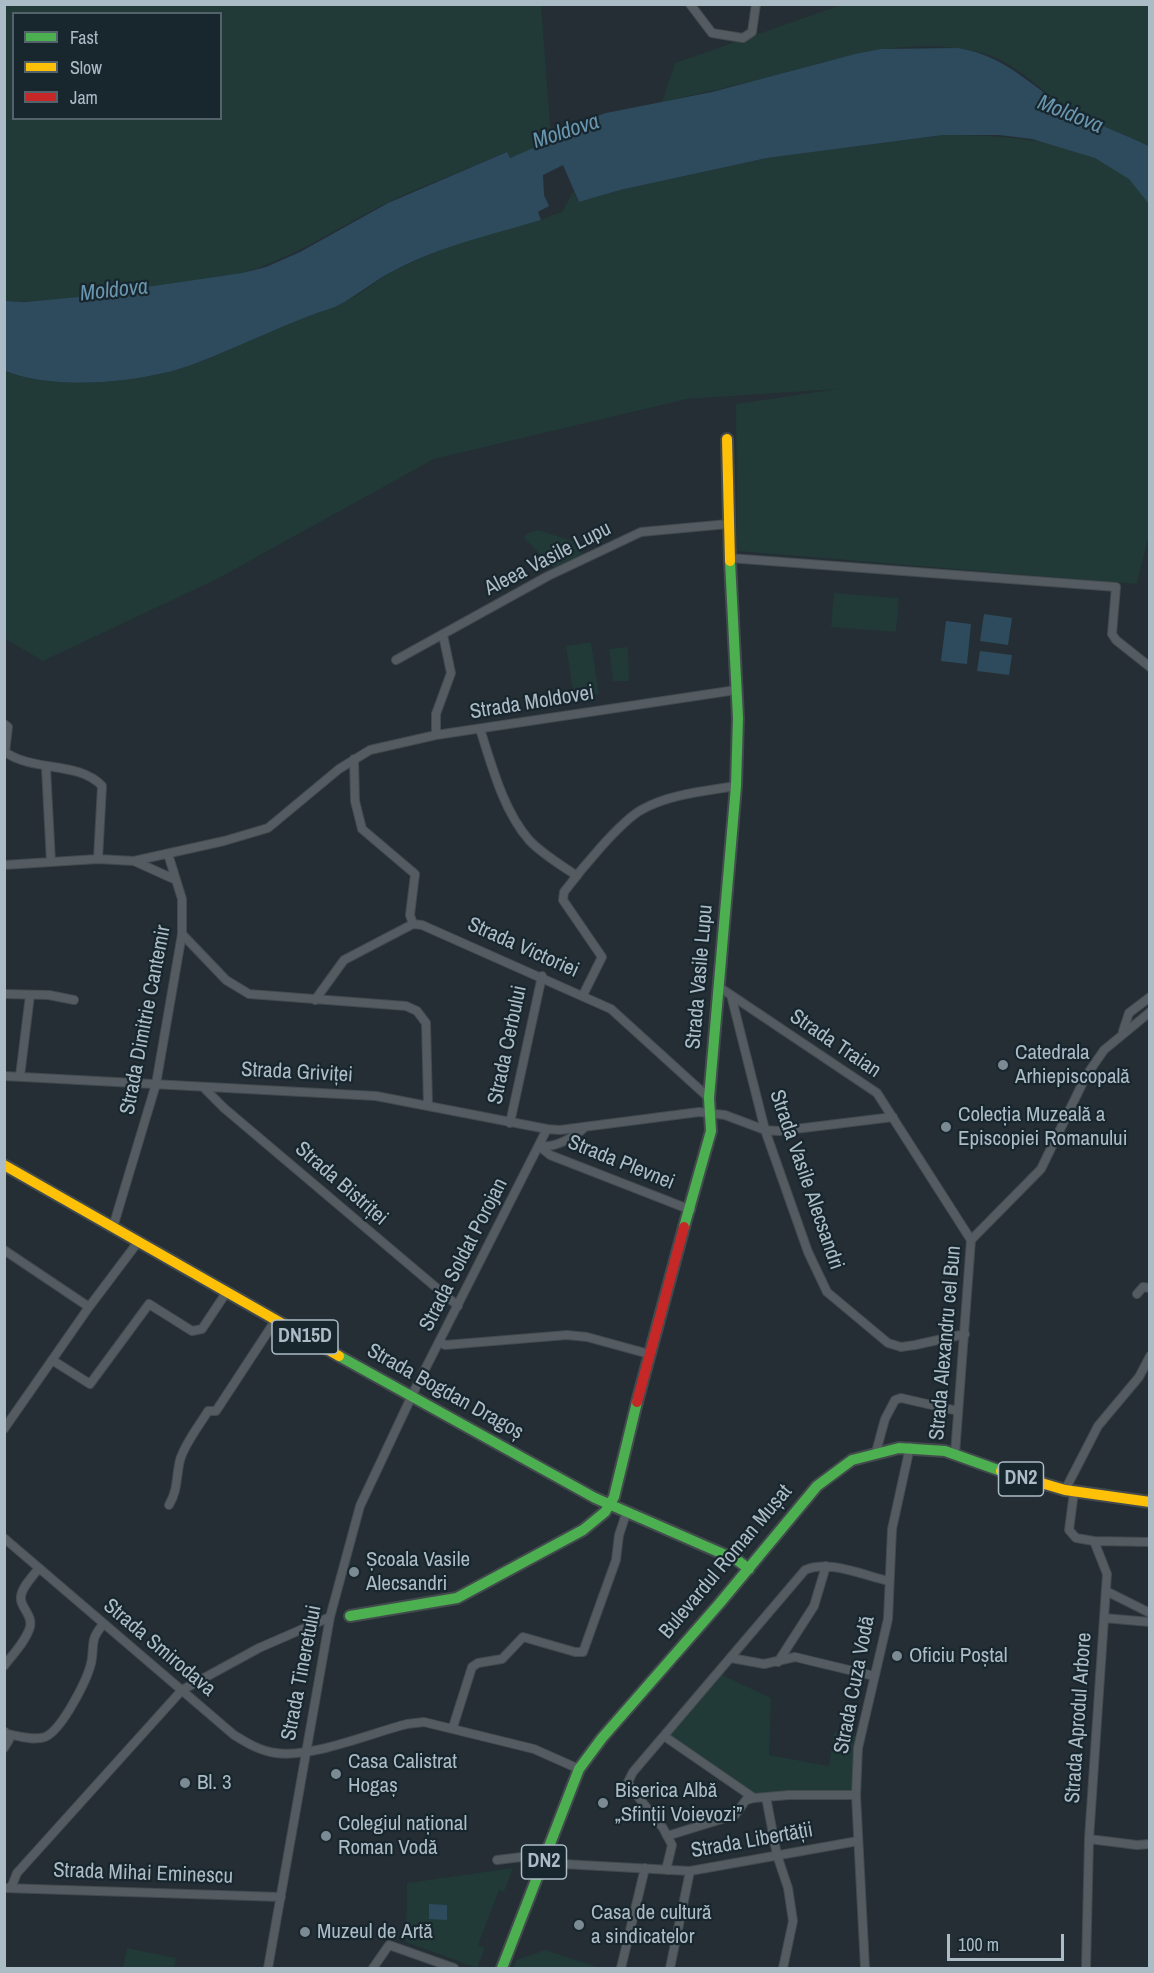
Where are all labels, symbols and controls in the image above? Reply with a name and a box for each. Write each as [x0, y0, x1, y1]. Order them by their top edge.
legend [12, 12, 222, 120]
text: Fast [70, 25, 98, 50]
text: Slow [70, 55, 102, 80]
text: Jam [70, 85, 98, 110]
water label: Moldova [1033, 90, 1107, 140]
water label: Moldova [530, 109, 602, 155]
water label: Moldova [79, 274, 149, 308]
street label: Aleea Vasile Lupu [481, 516, 615, 602]
street label: Strada Moldovei [468, 681, 596, 725]
street label: Strada Vasile Lupu [681, 904, 719, 1050]
street label: Strada Victoriei [463, 912, 583, 984]
street label: Strada Dimitrie Cantemir [115, 923, 177, 1117]
street label: Strada Cerbului [483, 983, 533, 1107]
street label: Strada Traian [785, 1004, 885, 1084]
place label: Catedrala Arhiepiscopală [1015, 1040, 1130, 1090]
street label: Strada Griviței [240, 1057, 354, 1089]
marker: Catedrala Arhiepiscopală [996, 1058, 1010, 1072]
street label: Strada Vasile Alecsandri [763, 1087, 849, 1273]
place label: Colecția Muzeală a Episcopiei Romanului [958, 1102, 1127, 1152]
marker: Colecția Muzeală a Episcopiei Romanului [939, 1120, 953, 1134]
street label: Strada Plevnei [564, 1130, 678, 1196]
street label: Strada Bistriței [289, 1137, 393, 1231]
street label: Strada Soldat Porojan [415, 1174, 513, 1336]
street label: Strada Alexandru cel Bun [925, 1245, 967, 1441]
road number: DN15D [272, 1320, 338, 1354]
street label: Strada Bogdan Dragoș [362, 1339, 528, 1445]
road number: DN2 [998, 1462, 1044, 1496]
street label: Bulevardul Roman Mușat [654, 1480, 798, 1644]
place label: Școala Vasile Alecsandri [366, 1547, 470, 1597]
marker: Școala Vasile Alecsandri [347, 1565, 361, 1579]
street label: Strada Smirodava [98, 1594, 220, 1702]
street label: Strada Tineretului [277, 1603, 327, 1743]
street label: Strada Cuza Vodă [829, 1614, 881, 1756]
street label: Strada Aprodul Arbore [1060, 1632, 1098, 1804]
place label: Oficiu Poștal [909, 1643, 1008, 1669]
marker: Oficiu Poștal [890, 1649, 904, 1663]
place label: Casa Calistrat Hogaș [348, 1749, 457, 1799]
marker: Casa Calistrat Hogaș [329, 1767, 343, 1781]
place label: Bl. 3 [197, 1770, 231, 1796]
marker: Bl. 3 [178, 1776, 192, 1790]
place label: Biserica Albă „Sfinții Voievozi” [615, 1778, 742, 1828]
marker: Biserica Albă „Sfinții Voievozi” [596, 1796, 610, 1810]
place label: Colegiul național Roman Vodă [338, 1811, 467, 1861]
street label: Strada Libertății [689, 1818, 815, 1864]
marker: Colegiul național Roman Vodă [319, 1829, 333, 1843]
road number: DN2 [522, 1845, 566, 1879]
street label: Strada Mihai Eminescu [53, 1858, 233, 1890]
place label: Casa de cultură a sindicatelor [591, 1900, 712, 1950]
marker: Casa de cultură a sindicatelor [572, 1918, 586, 1932]
place label: Muzeul de Artă [317, 1919, 433, 1945]
scale bar [950, 1922, 1067, 1960]
marker: Muzeul de Artă [298, 1925, 312, 1939]
text: 100 m [958, 1932, 999, 1957]

